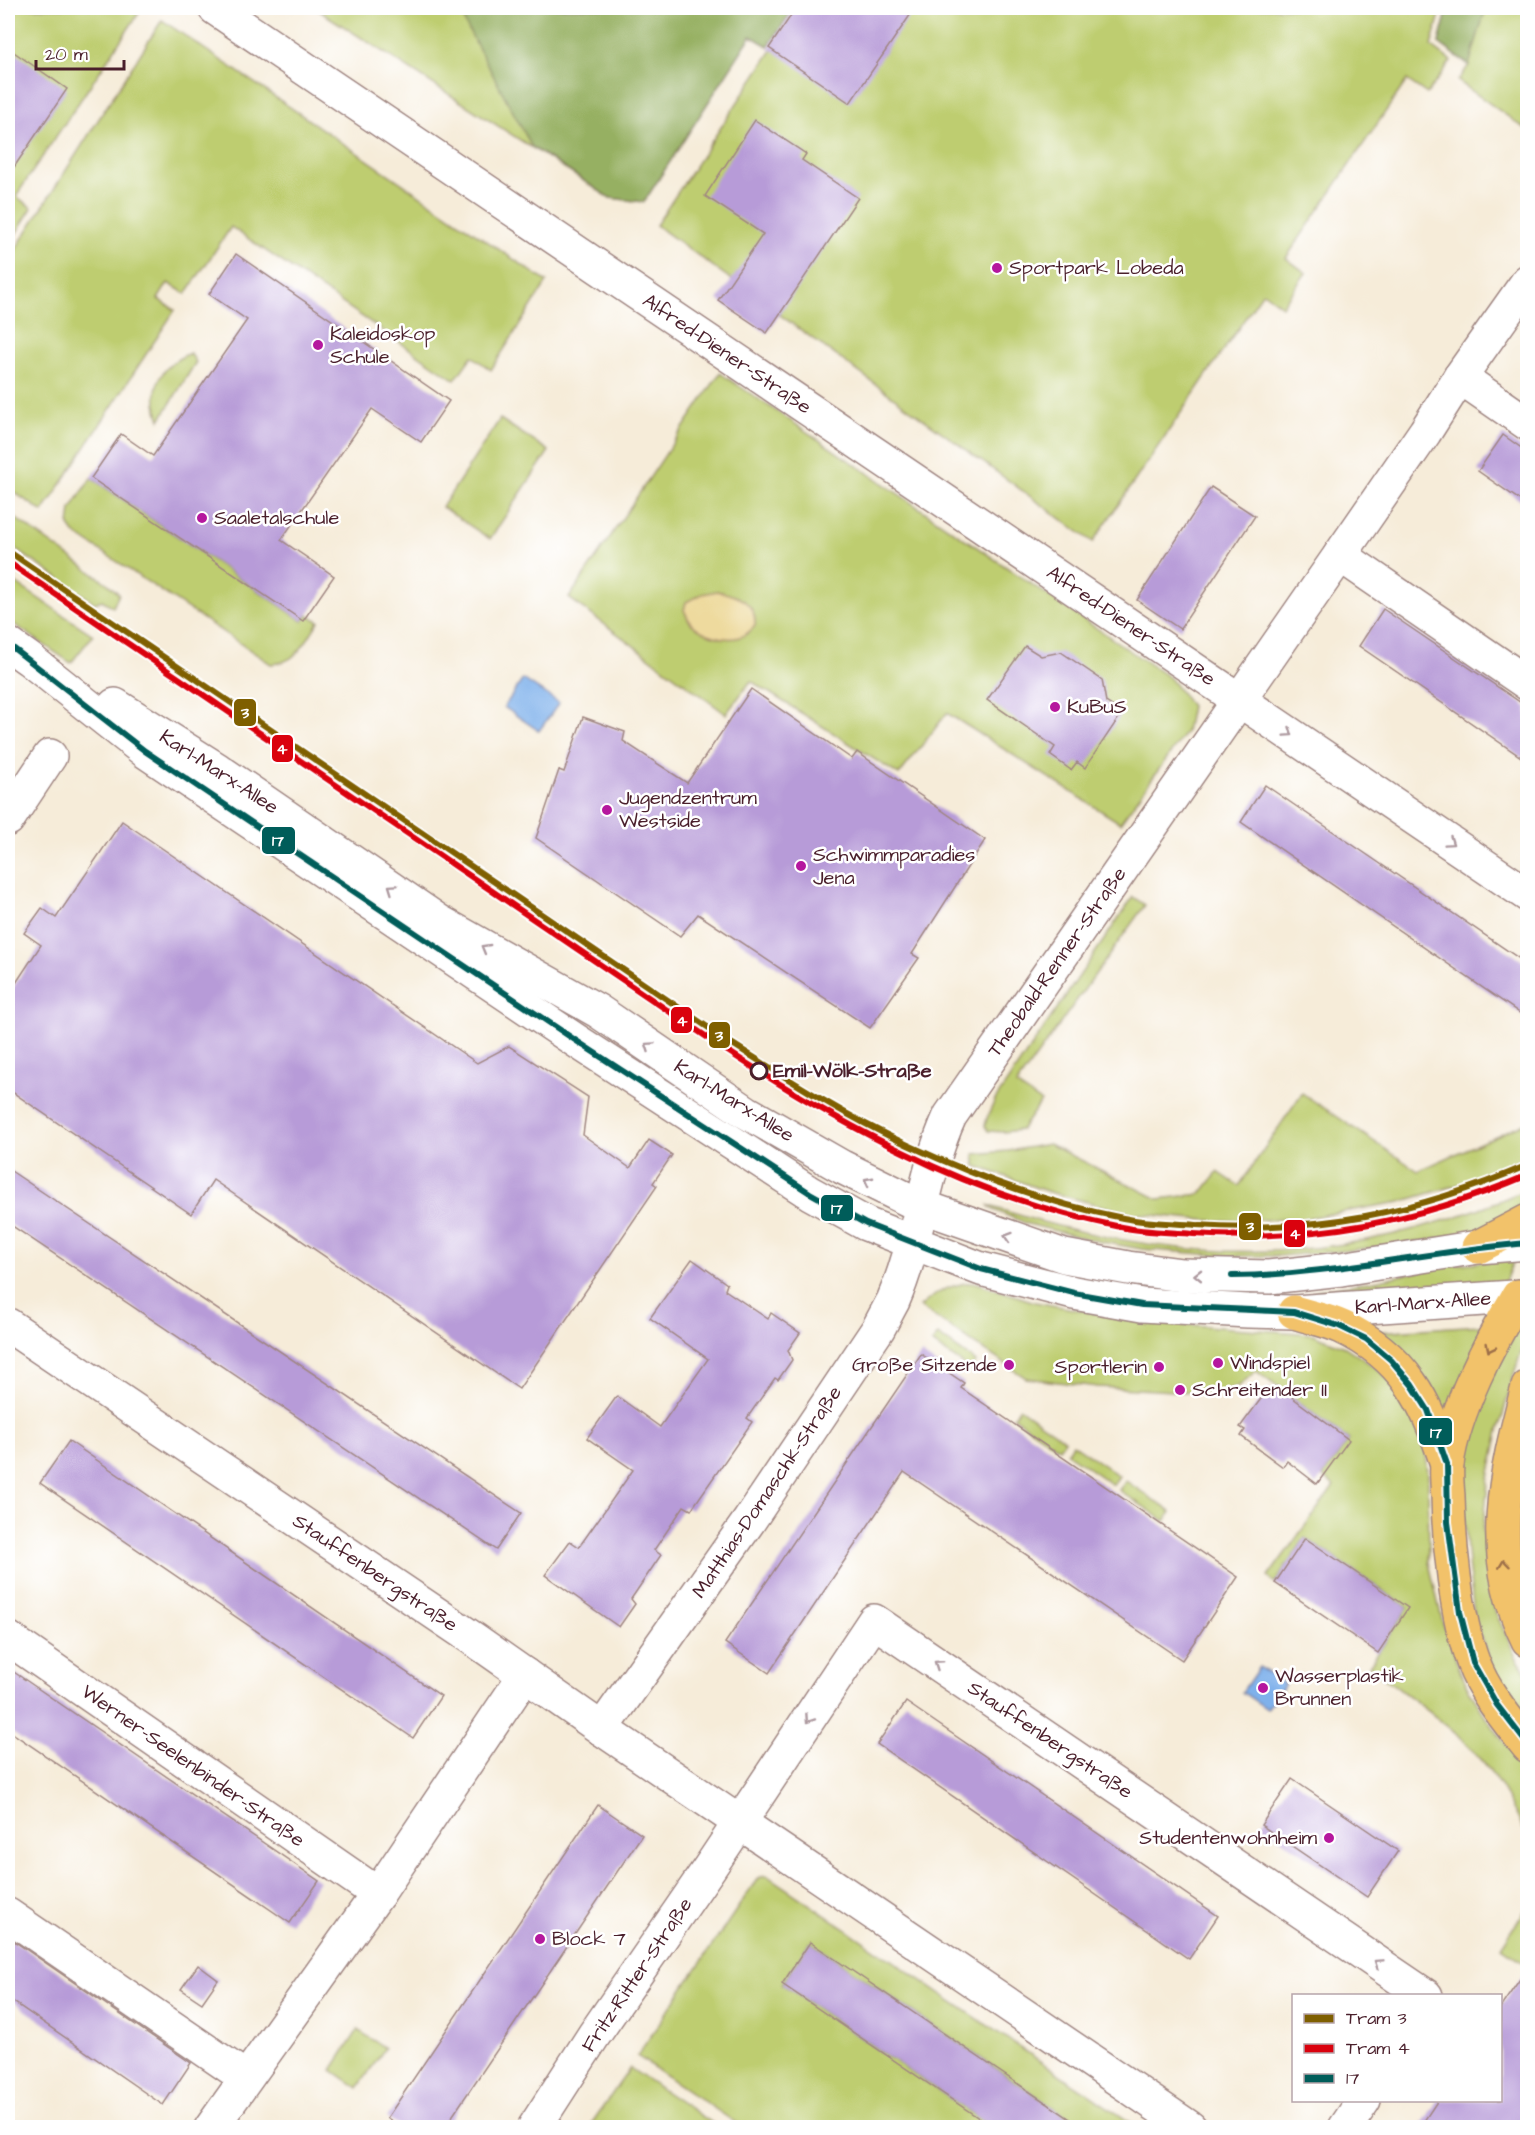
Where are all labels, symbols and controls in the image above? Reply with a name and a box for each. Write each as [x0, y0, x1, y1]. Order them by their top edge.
scale bar [36, 33, 124, 71]
text: 20 m [45, 42, 88, 67]
place label: Sportpark Lobeda [1009, 254, 1184, 282]
marker: Sportpark Lobeda [990, 261, 1004, 275]
street label: Alfred-Diener-Straße [637, 287, 817, 421]
place label: Kaleidoskop Schule [330, 320, 436, 371]
marker: Kaleidoskop Schule [311, 338, 325, 352]
place label: Saaletalschule [214, 504, 339, 532]
marker: Saaletalschule [195, 511, 209, 525]
street label: Alfred-Diener-Straße [1041, 559, 1221, 693]
place label: KuBuS [1067, 693, 1127, 721]
line badge: 3 [233, 698, 257, 727]
marker: KuBuS [1048, 700, 1062, 714]
text: 3 [240, 702, 250, 724]
street label: Karl-Marx-Allee [154, 723, 284, 821]
one-way arrow [1282, 725, 1293, 736]
line badge: 4 [271, 734, 294, 763]
text: 4 [277, 738, 288, 760]
place label: Jugendzentrum Westside [619, 784, 757, 835]
marker: Jugendzentrum Westside [600, 803, 614, 817]
line badge: 17 [261, 826, 296, 855]
text: 17 [272, 830, 284, 852]
one-way arrow [1443, 835, 1454, 846]
place label: Schwimmparadies Jena [813, 841, 975, 892]
marker: Schwimmparadies Jena [794, 859, 808, 873]
street label: Theobald-Renner-Straße [981, 861, 1133, 1063]
one-way arrow [388, 884, 399, 895]
one-way arrow [481, 944, 491, 955]
line badge: 4 [670, 1006, 693, 1034]
text: 4 [677, 1010, 688, 1032]
line badge: 3 [708, 1021, 731, 1049]
text: 3 [714, 1025, 724, 1047]
one-way arrow [644, 1042, 655, 1053]
street label: Karl-Marx-Allee [669, 1053, 800, 1149]
place label: Emil-Wölk-Straße [773, 1057, 932, 1085]
marker: Emil-Wölk-Straße [750, 1062, 768, 1080]
one-way arrow [864, 1177, 875, 1188]
line badge: 17 [820, 1194, 854, 1222]
text: 17 [831, 1198, 843, 1220]
line badge: 3 [1238, 1212, 1262, 1241]
text: 3 [1245, 1216, 1255, 1238]
line badge: 4 [1283, 1219, 1306, 1248]
text: 4 [1290, 1223, 1301, 1245]
one-way arrow [1003, 1232, 1014, 1245]
one-way arrow [1194, 1269, 1203, 1281]
street label: Karl-Marx-Allee [1354, 1284, 1492, 1322]
one-way arrow [1485, 1341, 1497, 1352]
place label: Windspiel [1230, 1349, 1310, 1377]
place label: Große Sitzende [852, 1351, 997, 1379]
place label: Sportlerin [1055, 1353, 1147, 1381]
marker: Windspiel [1211, 1356, 1225, 1370]
marker: Große Sitzende [1002, 1358, 1016, 1372]
marker: Sportlerin [1152, 1360, 1166, 1374]
place label: Schreitender II [1192, 1376, 1327, 1404]
street label: Matthias-Domaschk-Straße [685, 1380, 849, 1604]
marker: Schreitender II [1173, 1383, 1187, 1397]
line badge: 17 [1418, 1417, 1453, 1446]
text: 17 [1430, 1422, 1442, 1444]
street label: Stauffenbergstraße [286, 1507, 463, 1640]
one-way arrow [1498, 1559, 1511, 1569]
one-way arrow [934, 1660, 945, 1671]
place label: Wasserplastik Brunnen [1275, 1662, 1404, 1713]
street label: Stauffenbergstraße [961, 1674, 1138, 1807]
street label: Werner-Seelenbinder-Straße [76, 1678, 311, 1854]
marker: Wasserplastik Brunnen [1256, 1681, 1270, 1695]
one-way arrow [805, 1712, 816, 1723]
place label: Studentenwohnheim [1139, 1824, 1317, 1852]
marker: Studentenwohnheim [1322, 1831, 1336, 1845]
street label: Fritz-Ritter-Straße [575, 1892, 699, 2058]
place label: Block 7 [552, 1925, 626, 1953]
marker: Block 7 [533, 1932, 547, 1946]
one-way arrow [1374, 1959, 1385, 1970]
legend [1292, 1994, 1502, 2102]
text: Tram 3 [1346, 2006, 1407, 2031]
text: Tram 4 [1346, 2036, 1410, 2061]
text: 17 [1346, 2066, 1359, 2091]

